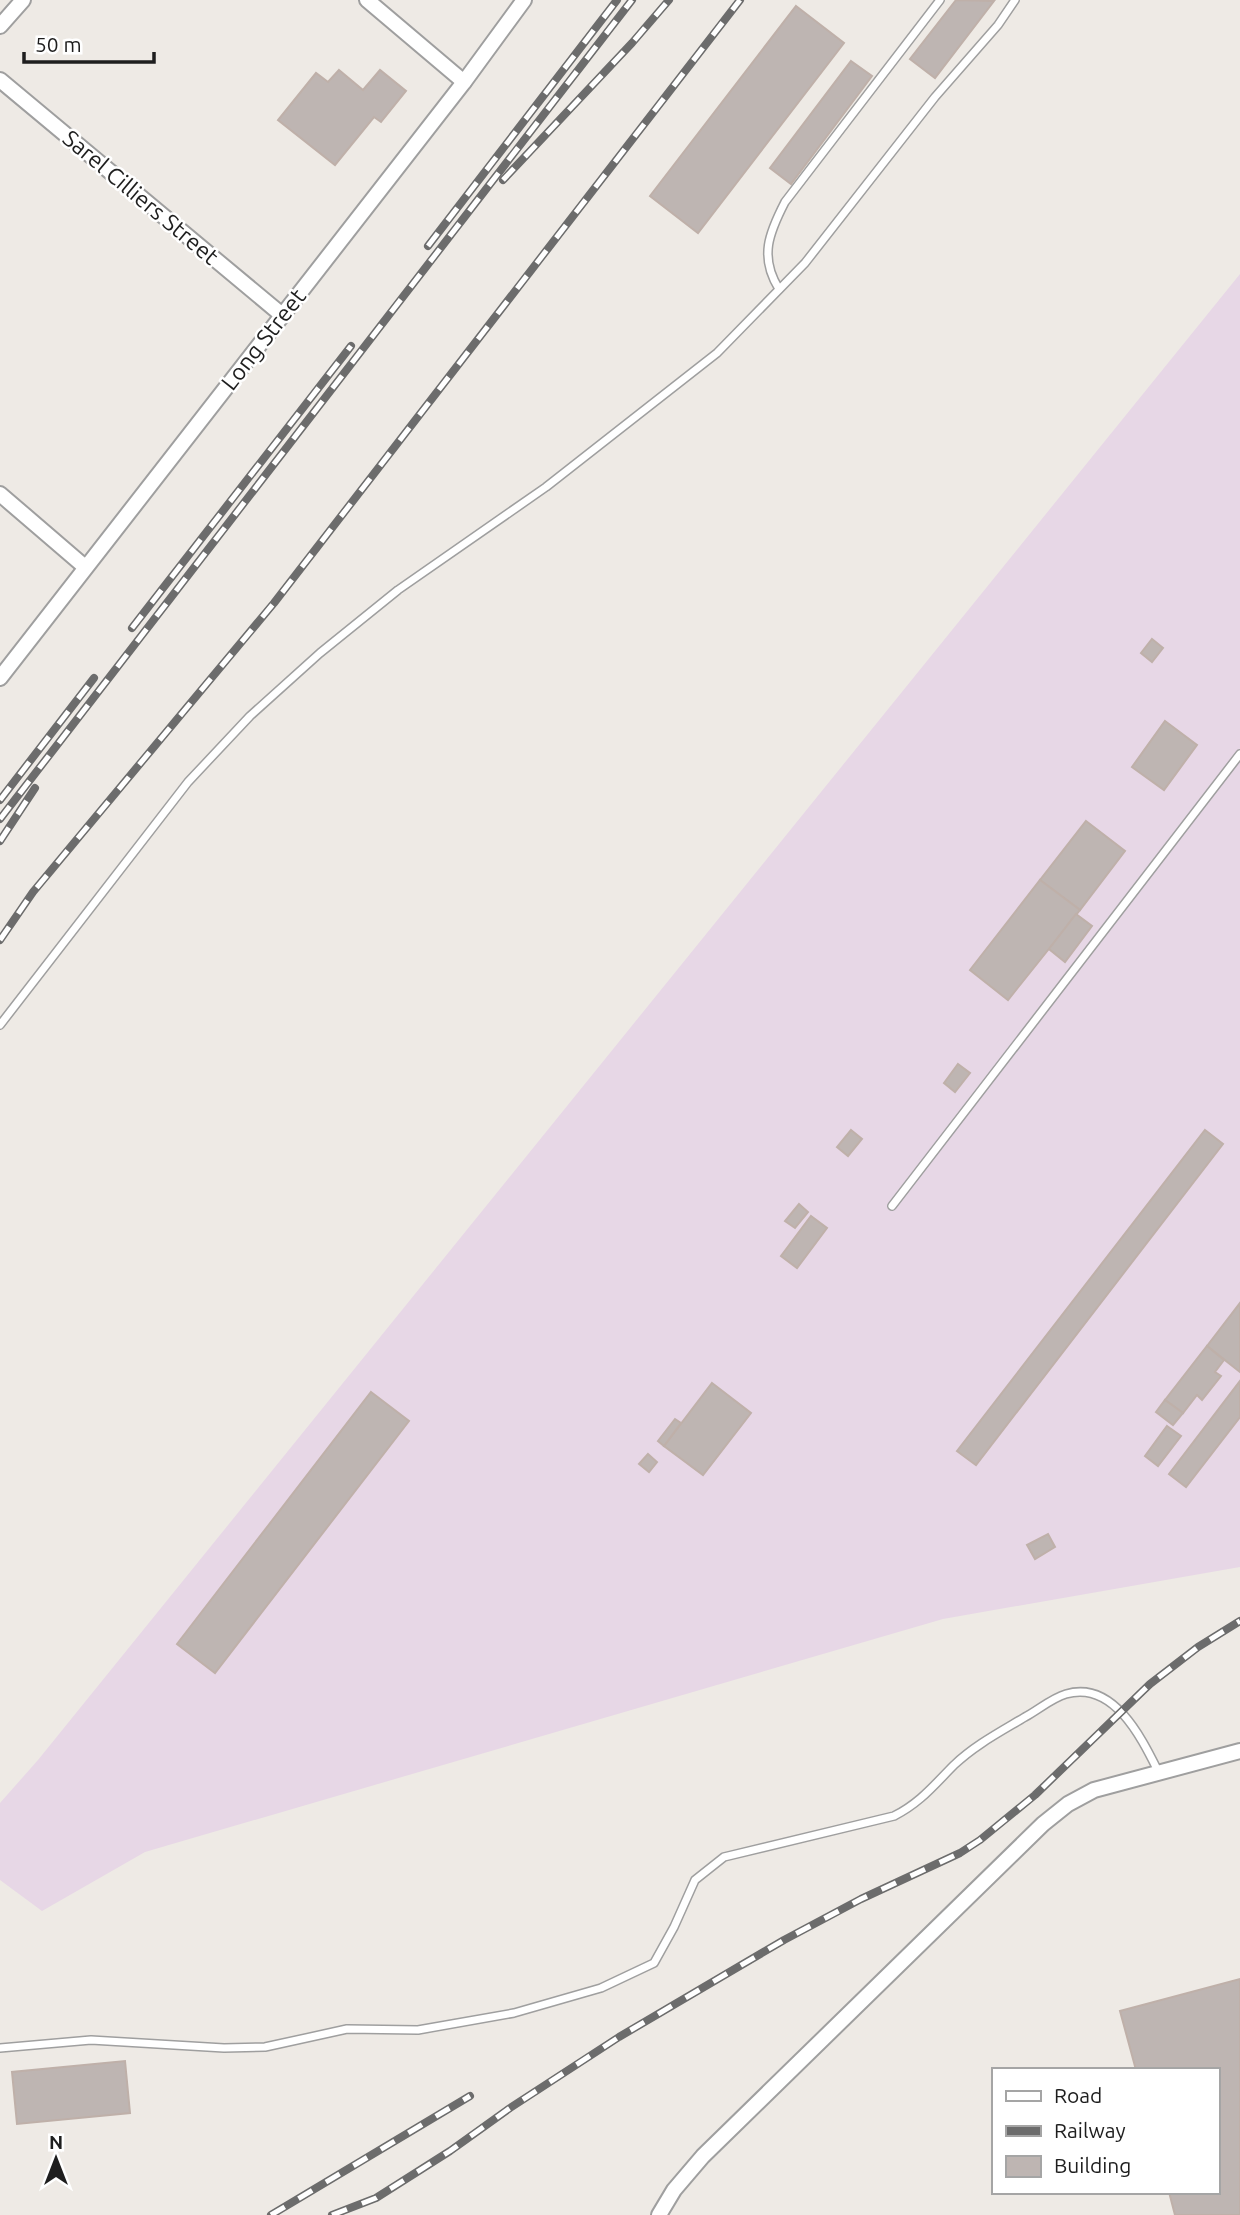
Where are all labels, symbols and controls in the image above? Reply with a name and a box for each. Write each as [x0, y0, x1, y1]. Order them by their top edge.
scale bar [24, 21, 154, 65]
text: 50 m [35, 32, 82, 56]
street label: Sarel Cilliers Street [58, 125, 224, 269]
street label: Long Street [216, 284, 310, 394]
legend [992, 2068, 1219, 2194]
text: Road [1054, 2083, 1102, 2107]
text: Railway [1054, 2118, 1126, 2142]
north arrow [21, 2124, 91, 2194]
text: N [49, 2131, 63, 2153]
text: Building [1054, 2153, 1131, 2177]

